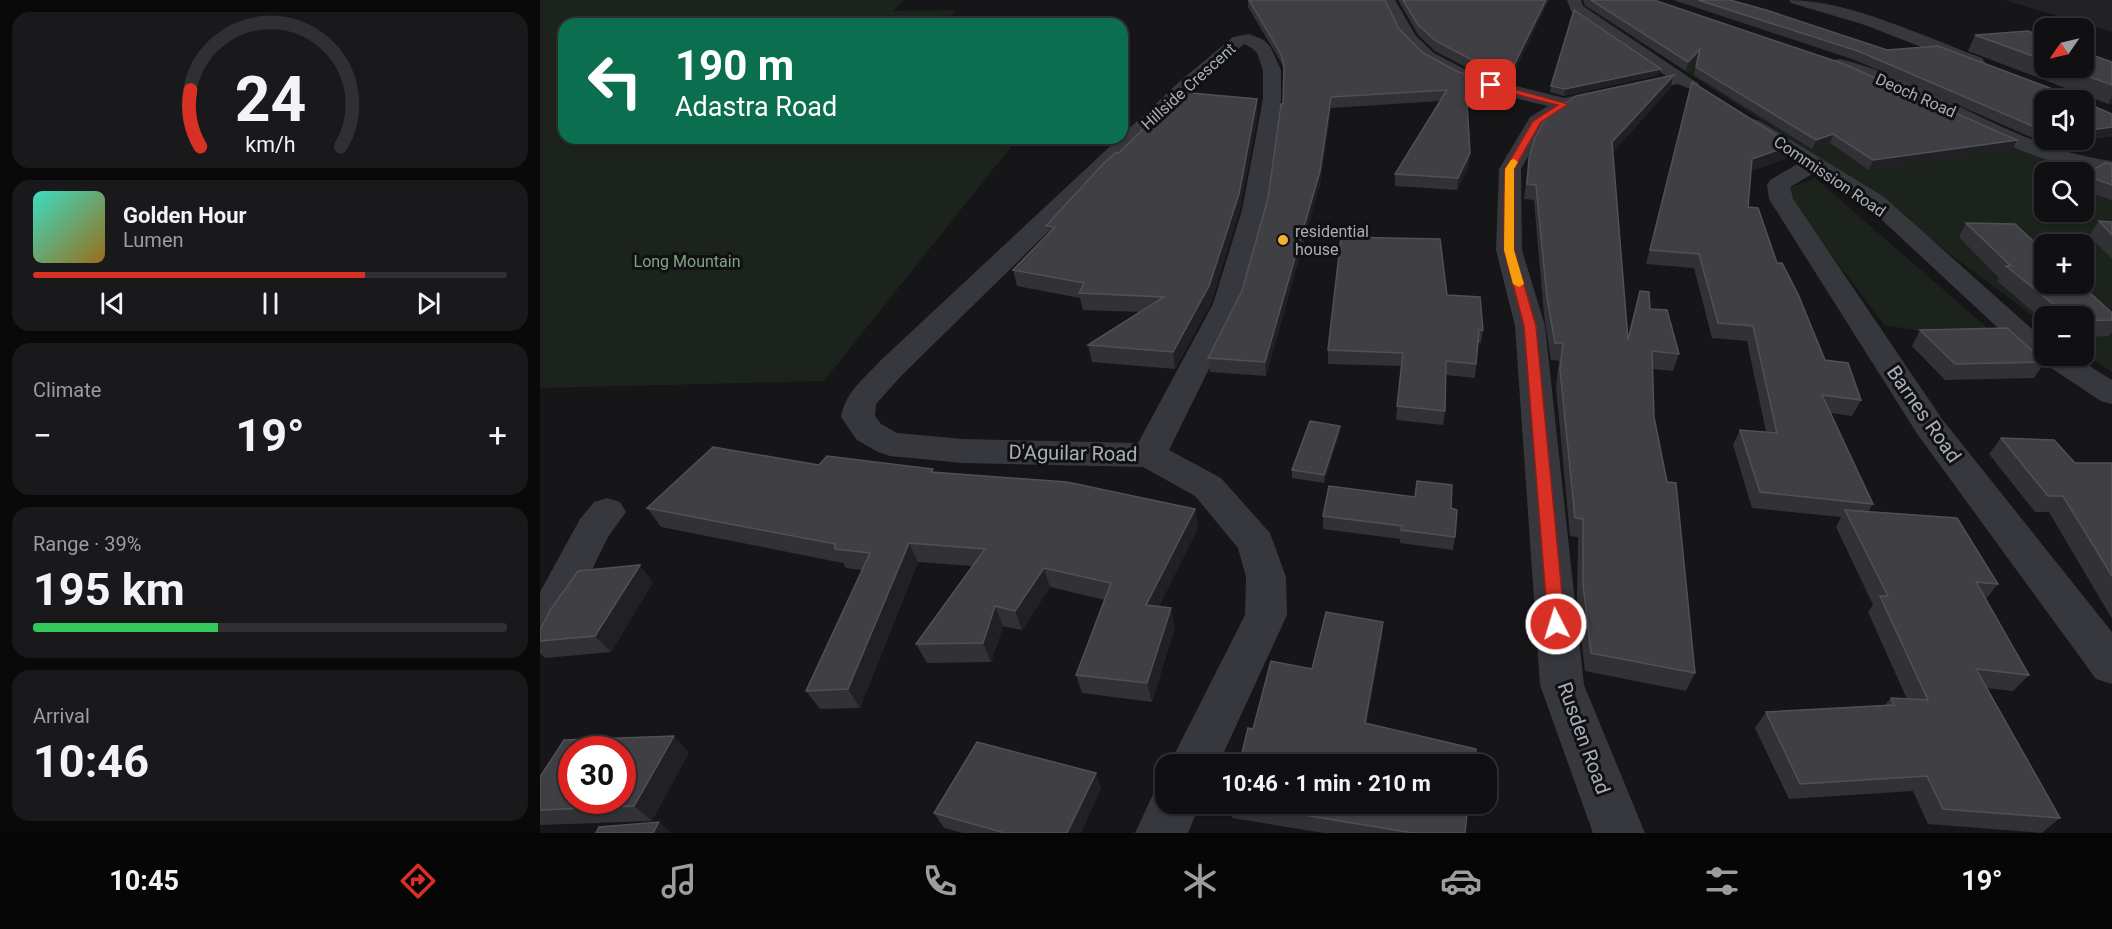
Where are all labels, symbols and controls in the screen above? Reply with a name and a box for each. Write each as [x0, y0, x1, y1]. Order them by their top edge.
north arrow [2034, 18, 2094, 78]
map controls [2034, 18, 2094, 366]
street label: Hillside Crescent [1137, 39, 1239, 134]
text: 190 m [675, 41, 794, 90]
icon: left [576, 42, 654, 120]
pin [1465, 59, 1516, 110]
text: 24 [234, 63, 306, 136]
icon: arrive [1474, 68, 1507, 101]
street label: Deoch Road [1873, 69, 1959, 122]
button: sound [2034, 90, 2094, 150]
text: Adastra Road [675, 91, 837, 123]
text: km/h [245, 132, 295, 157]
street label: Commission Road [1770, 132, 1889, 221]
button: search [2034, 162, 2094, 222]
text: Golden Hour [123, 203, 247, 228]
place label: residential house [1295, 222, 1369, 259]
text: Lumen [123, 228, 184, 252]
marker: residential house [1276, 233, 1290, 247]
button: + [2034, 234, 2094, 294]
park label: Long Mountain [634, 252, 740, 271]
icon: previous [96, 287, 129, 320]
icon: pause [254, 287, 287, 320]
icon: next [412, 287, 445, 320]
button: − [2034, 306, 2094, 366]
street label: Barnes Road [1882, 361, 1966, 467]
text: Climate [33, 378, 101, 402]
text: 19° [235, 409, 305, 462]
text: − [33, 416, 52, 455]
text: + [488, 416, 507, 455]
street label: D'Aguilar Road [1008, 440, 1138, 466]
text: Range · 39% [33, 532, 141, 556]
text: 195 km [33, 563, 185, 616]
position arrow [1524, 592, 1588, 656]
street label: Rusden Road [1553, 679, 1615, 797]
text: Arrival [33, 704, 90, 728]
text: 10:46 [33, 735, 149, 788]
speed limit sign: 30 [558, 736, 636, 814]
text: 10:46 · 1 min · 210 m [1221, 771, 1431, 796]
icon: directions [397, 860, 439, 902]
icon: music [658, 860, 700, 902]
icon: phone [919, 860, 961, 902]
icon: climate [1179, 860, 1221, 902]
icon: car [1440, 860, 1482, 902]
icon: filters [1701, 860, 1743, 902]
text: 10:45 [109, 865, 179, 897]
text: 19° [1961, 865, 2003, 897]

